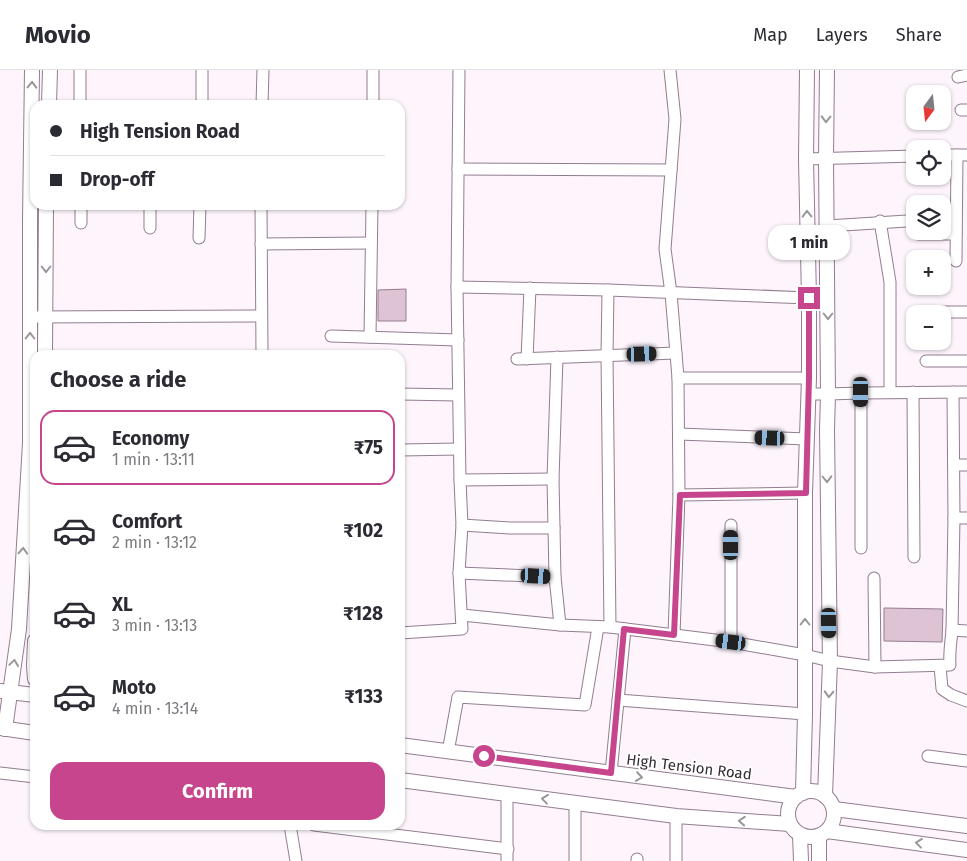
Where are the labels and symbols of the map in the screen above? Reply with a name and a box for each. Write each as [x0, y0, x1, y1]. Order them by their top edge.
one-way arrow [27, 80, 37, 88]
north arrow [906, 85, 951, 130]
one-way arrow [821, 115, 831, 123]
one-way arrow [802, 210, 813, 218]
callout: 1 min [768, 226, 850, 260]
one-way arrow [41, 266, 51, 273]
route end [798, 287, 820, 309]
one-way arrow [823, 312, 833, 320]
one-way arrow [25, 332, 35, 340]
car [626, 346, 657, 362]
car [853, 377, 868, 407]
car [754, 430, 785, 446]
one-way arrow [822, 475, 833, 483]
car [723, 530, 738, 560]
one-way arrow [18, 547, 29, 555]
car [520, 568, 551, 584]
car [821, 608, 836, 638]
one-way arrow [800, 617, 810, 625]
car [715, 633, 746, 651]
one-way arrow [9, 659, 19, 667]
one-way arrow [824, 690, 834, 698]
route start [473, 745, 495, 767]
street label: High Tension Road [625, 750, 753, 784]
one-way arrow [635, 771, 643, 782]
one-way arrow [541, 794, 549, 805]
one-way arrow [737, 815, 745, 826]
one-way arrow [914, 838, 922, 849]

